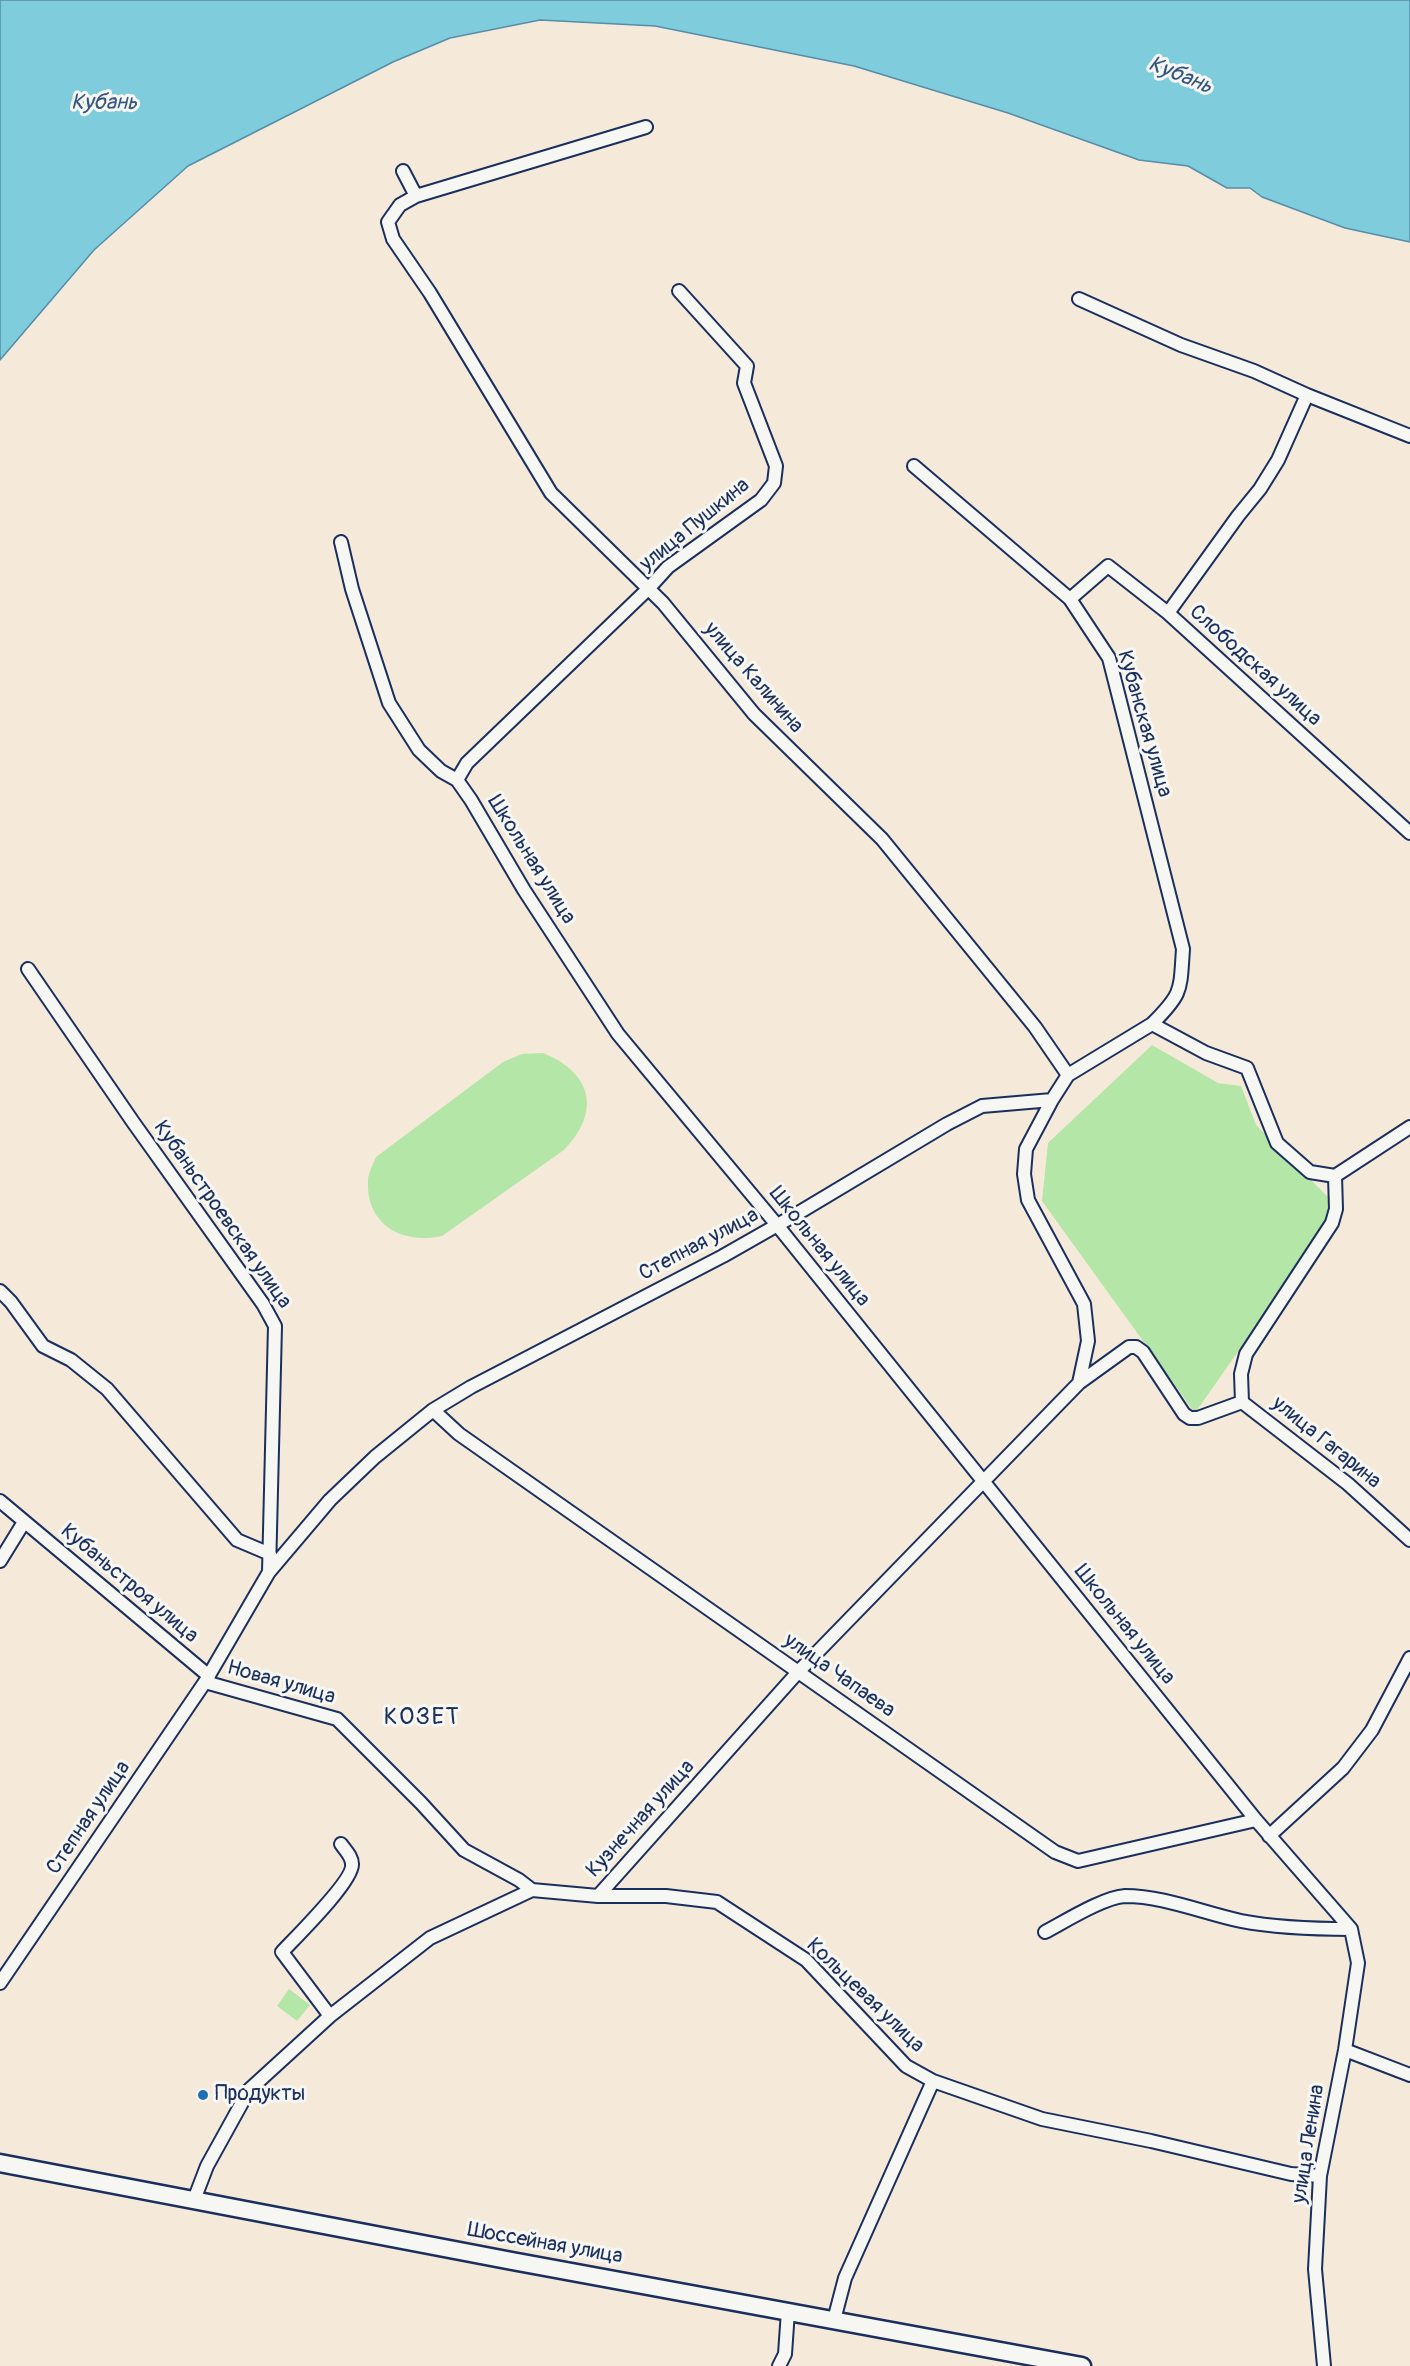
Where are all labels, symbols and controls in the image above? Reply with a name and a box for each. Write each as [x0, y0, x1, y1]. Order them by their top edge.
water label: Кубань [1144, 51, 1216, 101]
water label: Кубань [71, 90, 137, 116]
street label: улица Пушкина [635, 473, 755, 577]
street label: Слободская улица [1184, 600, 1326, 732]
street label: улица Калинина [698, 617, 808, 739]
street label: Кубанская улица [1111, 648, 1177, 800]
street label: Школьная улица [481, 791, 581, 929]
street label: Кубаньстроевская улица [148, 1116, 296, 1314]
street label: Школьная улица [763, 1182, 875, 1312]
street label: Степная улица [635, 1203, 763, 1287]
street label: улица Гагарина [1266, 1391, 1386, 1495]
street label: Кубаньстроя улица [55, 1519, 203, 1649]
street label: Школьная улица [1068, 1560, 1180, 1690]
street label: улица Чапаева [778, 1628, 900, 1724]
street label: Новая улица [224, 1656, 338, 1710]
district label: КОЗЕТ [384, 1704, 460, 1732]
street label: Кузнечная улица [582, 1755, 700, 1883]
street label: Степная улица [42, 1756, 136, 1880]
street label: Кольцевая улица [801, 1933, 929, 2059]
place label: Продукты [215, 2082, 305, 2108]
street label: улица Ленина [1287, 2083, 1331, 2205]
marker: Продукты [196, 2088, 210, 2102]
street label: Шоссейная улица [465, 2218, 625, 2270]

